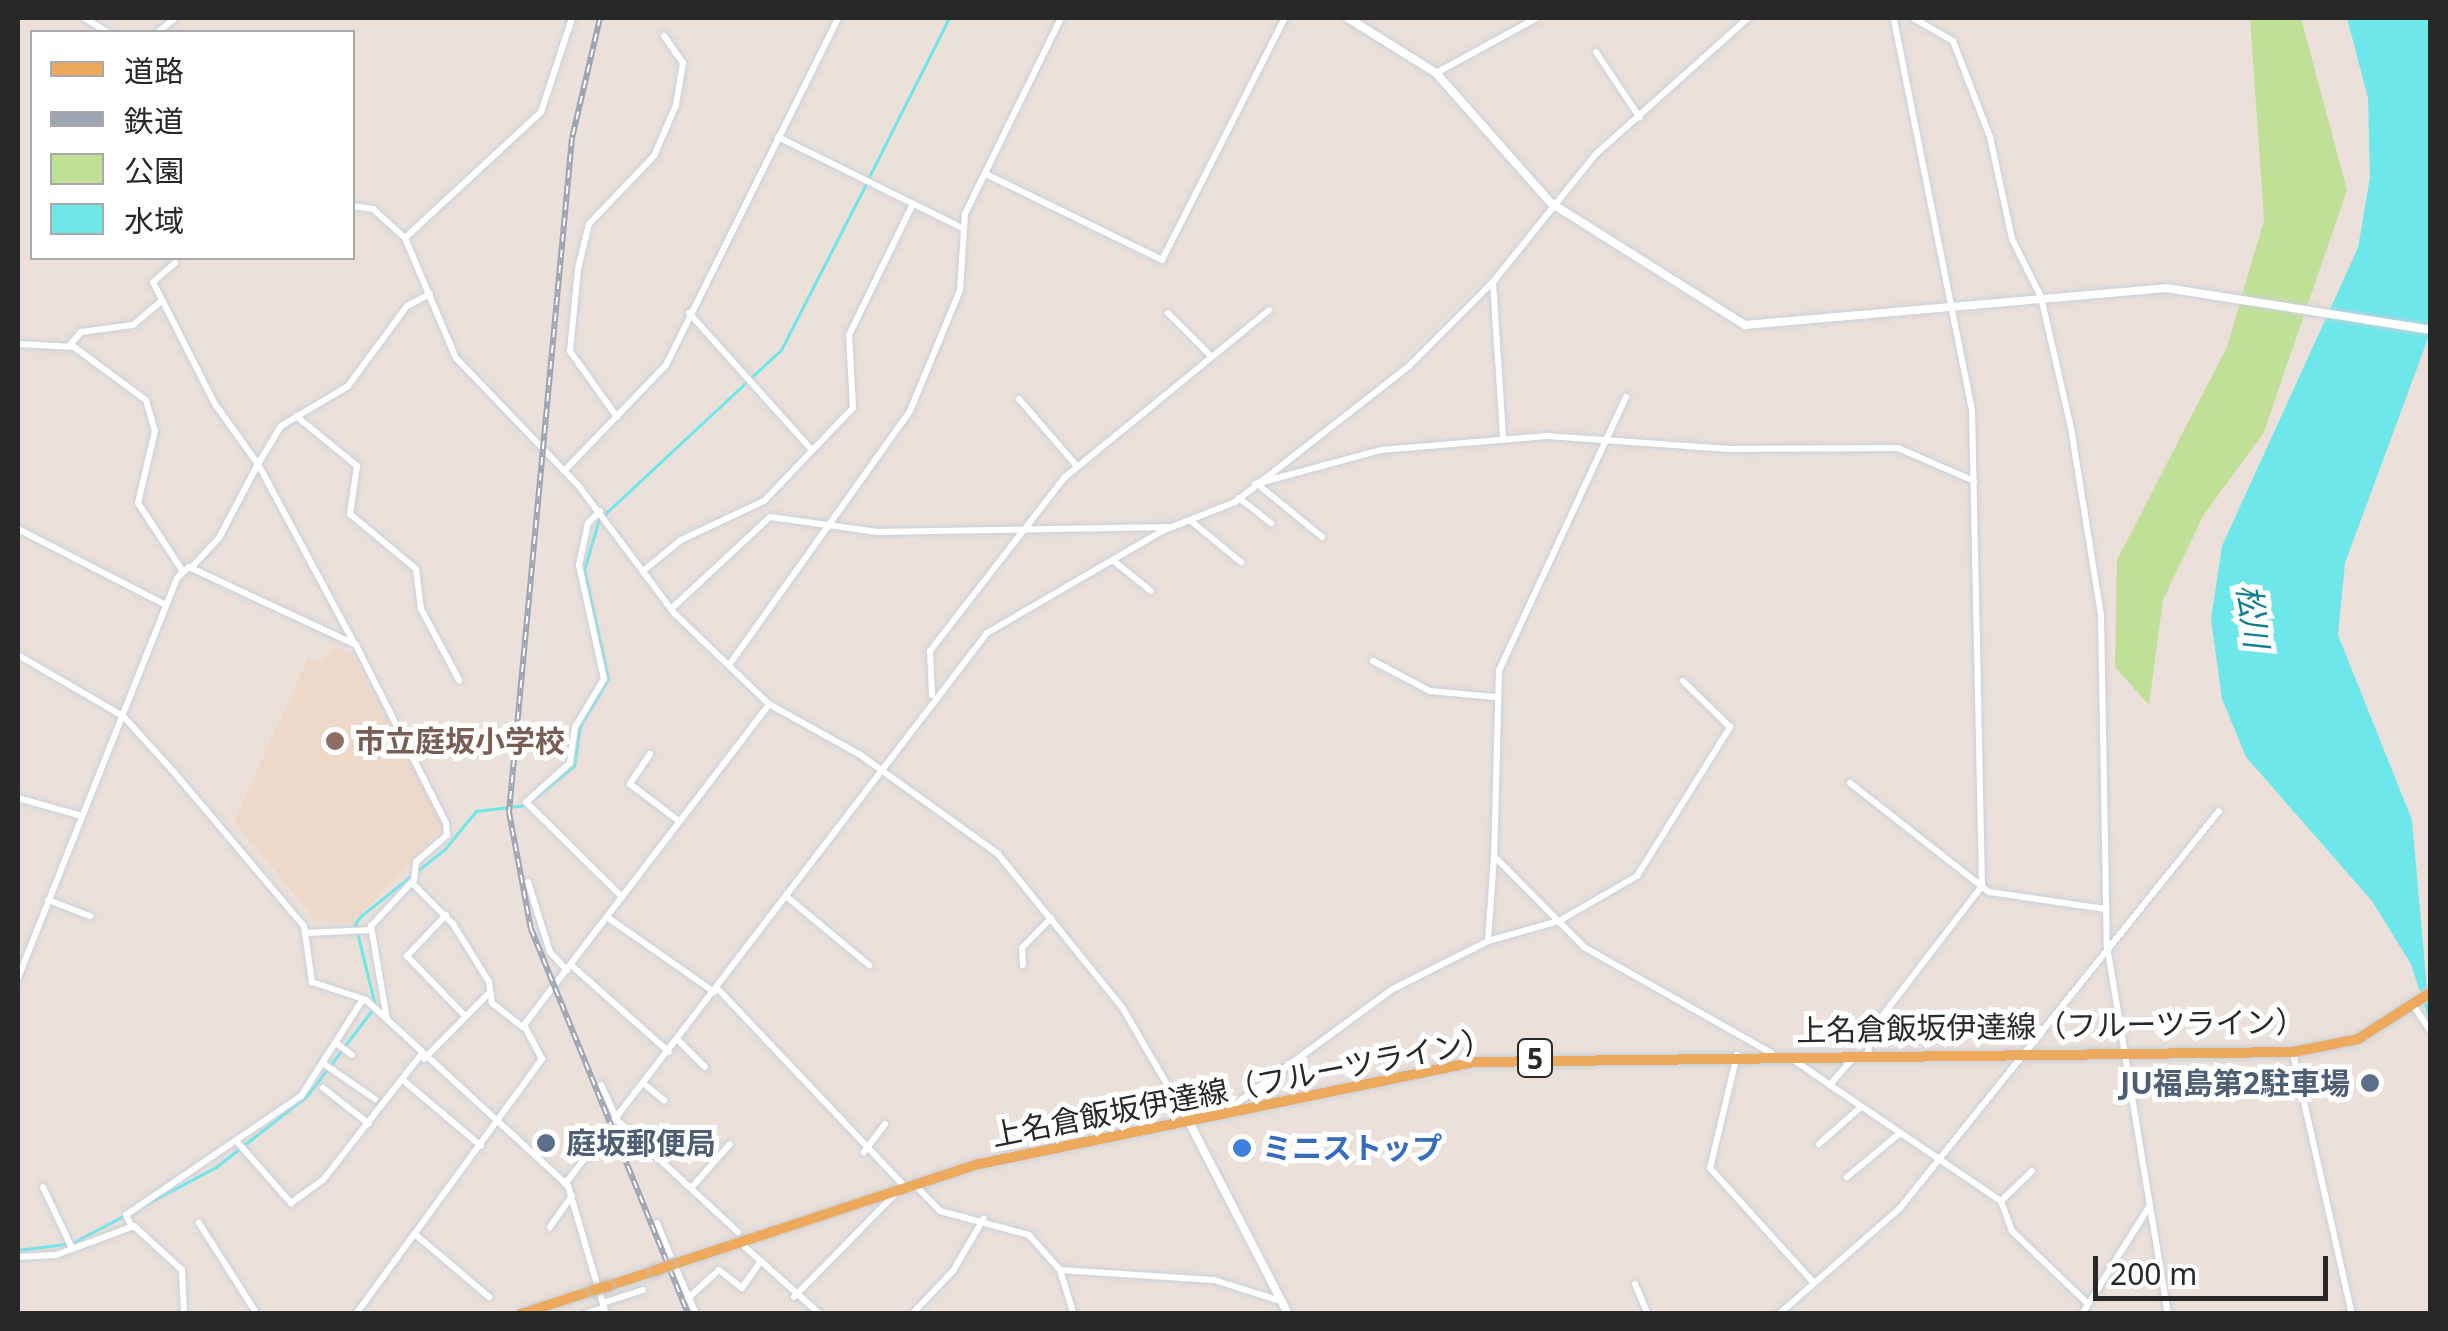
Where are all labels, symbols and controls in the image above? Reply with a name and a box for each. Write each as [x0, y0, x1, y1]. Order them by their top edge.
legend [30, 30, 355, 260]
text: 道路 [124, 50, 184, 91]
text: 鉄道 [124, 100, 184, 141]
text: 公園 [124, 150, 184, 191]
text: 水域 [124, 200, 184, 241]
water label: 松川 [2230, 582, 2276, 650]
place label: 市立庭坂小学校 [355, 723, 565, 759]
marker: 市立庭坂小学校 [324, 730, 346, 752]
street label: 上名倉飯坂伊達線（フルーツライン） [1796, 1004, 2306, 1048]
street label: 上名倉飯坂伊達線（フルーツライン） [988, 1021, 1496, 1153]
road number: 5 [1515, 1035, 1555, 1081]
place label: JU福島第2駐車場 [2120, 1065, 2350, 1101]
marker: JU福島第2駐車場 [2359, 1072, 2381, 1094]
place label: 庭坂郵便局 [566, 1125, 716, 1161]
place label: ミニストップ [1262, 1130, 1442, 1166]
marker: 庭坂郵便局 [535, 1132, 557, 1154]
marker: ミニストップ [1231, 1137, 1253, 1159]
scale bar [2098, 1236, 2333, 1298]
text: 200 m [2110, 1253, 2197, 1294]

